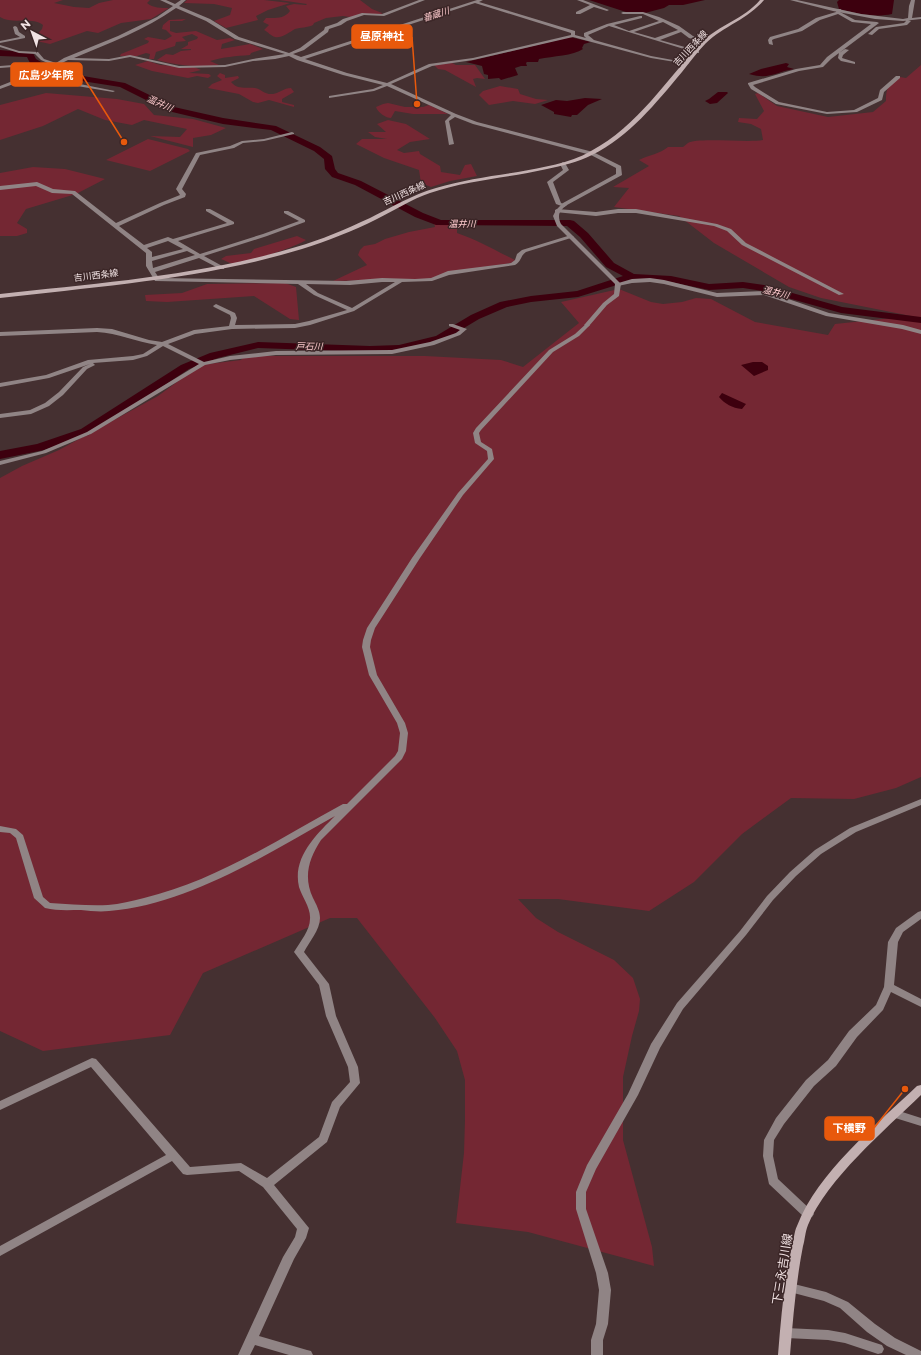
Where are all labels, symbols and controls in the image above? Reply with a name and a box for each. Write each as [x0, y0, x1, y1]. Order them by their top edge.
water label: 蕃蔵川 [421, 4, 451, 23]
north arrow [12, 12, 52, 52]
text: N [17, 16, 33, 33]
callout: 昼原神社 [352, 25, 412, 48]
street label: 吉川西条線 [671, 27, 710, 68]
text: 昼原神社 [360, 29, 404, 43]
callout: 広島少年院 [11, 63, 82, 86]
text: 広島少年院 [19, 68, 74, 82]
water label: 温井川 [145, 92, 175, 114]
street label: 吉川西条線 [381, 178, 428, 207]
water label: 温井川 [448, 218, 476, 229]
street label: 吉川西条線 [73, 267, 120, 283]
water label: 温井川 [762, 283, 791, 301]
water label: 戸石川 [295, 340, 324, 352]
callout: 下横野 [825, 1117, 874, 1140]
text: 下横野 [833, 1121, 866, 1135]
street label: 下三永吉川線 [769, 1232, 795, 1306]

